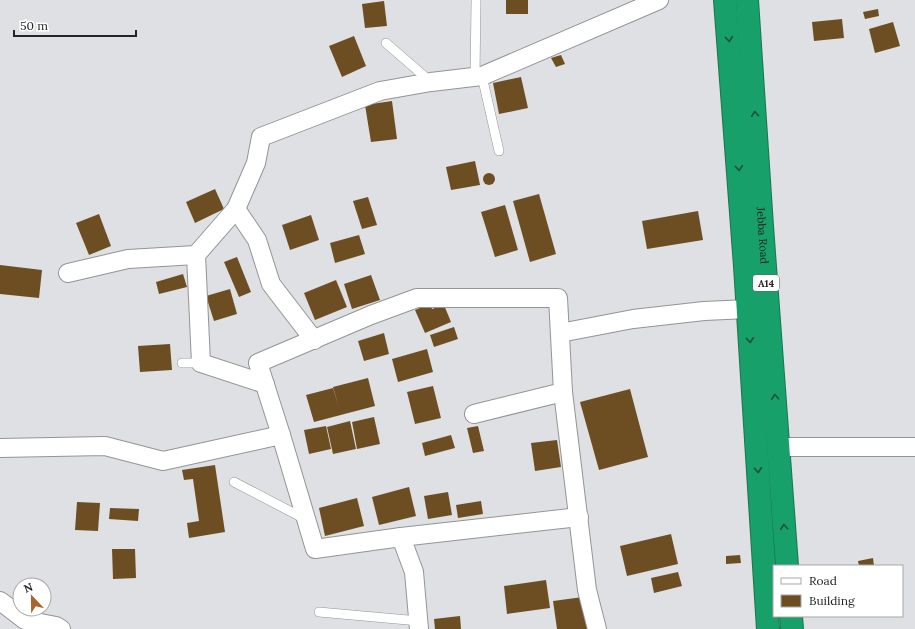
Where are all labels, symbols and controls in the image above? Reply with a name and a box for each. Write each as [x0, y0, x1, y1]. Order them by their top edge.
scale bar [14, 12, 136, 38]
text: 50 m [20, 18, 48, 33]
one-way arrow [724, 36, 733, 42]
one-way arrow [750, 111, 759, 117]
one-way arrow [734, 165, 743, 171]
street label: Jebba Road [754, 206, 772, 265]
road number: A14 [753, 275, 779, 291]
one-way arrow [746, 337, 754, 343]
one-way arrow [770, 394, 779, 400]
one-way arrow [754, 467, 763, 473]
one-way arrow [780, 524, 789, 530]
legend [773, 565, 903, 617]
text: Road [809, 573, 837, 588]
north arrow [12, 577, 52, 617]
text: N [22, 579, 35, 596]
text: Building [809, 593, 855, 608]

